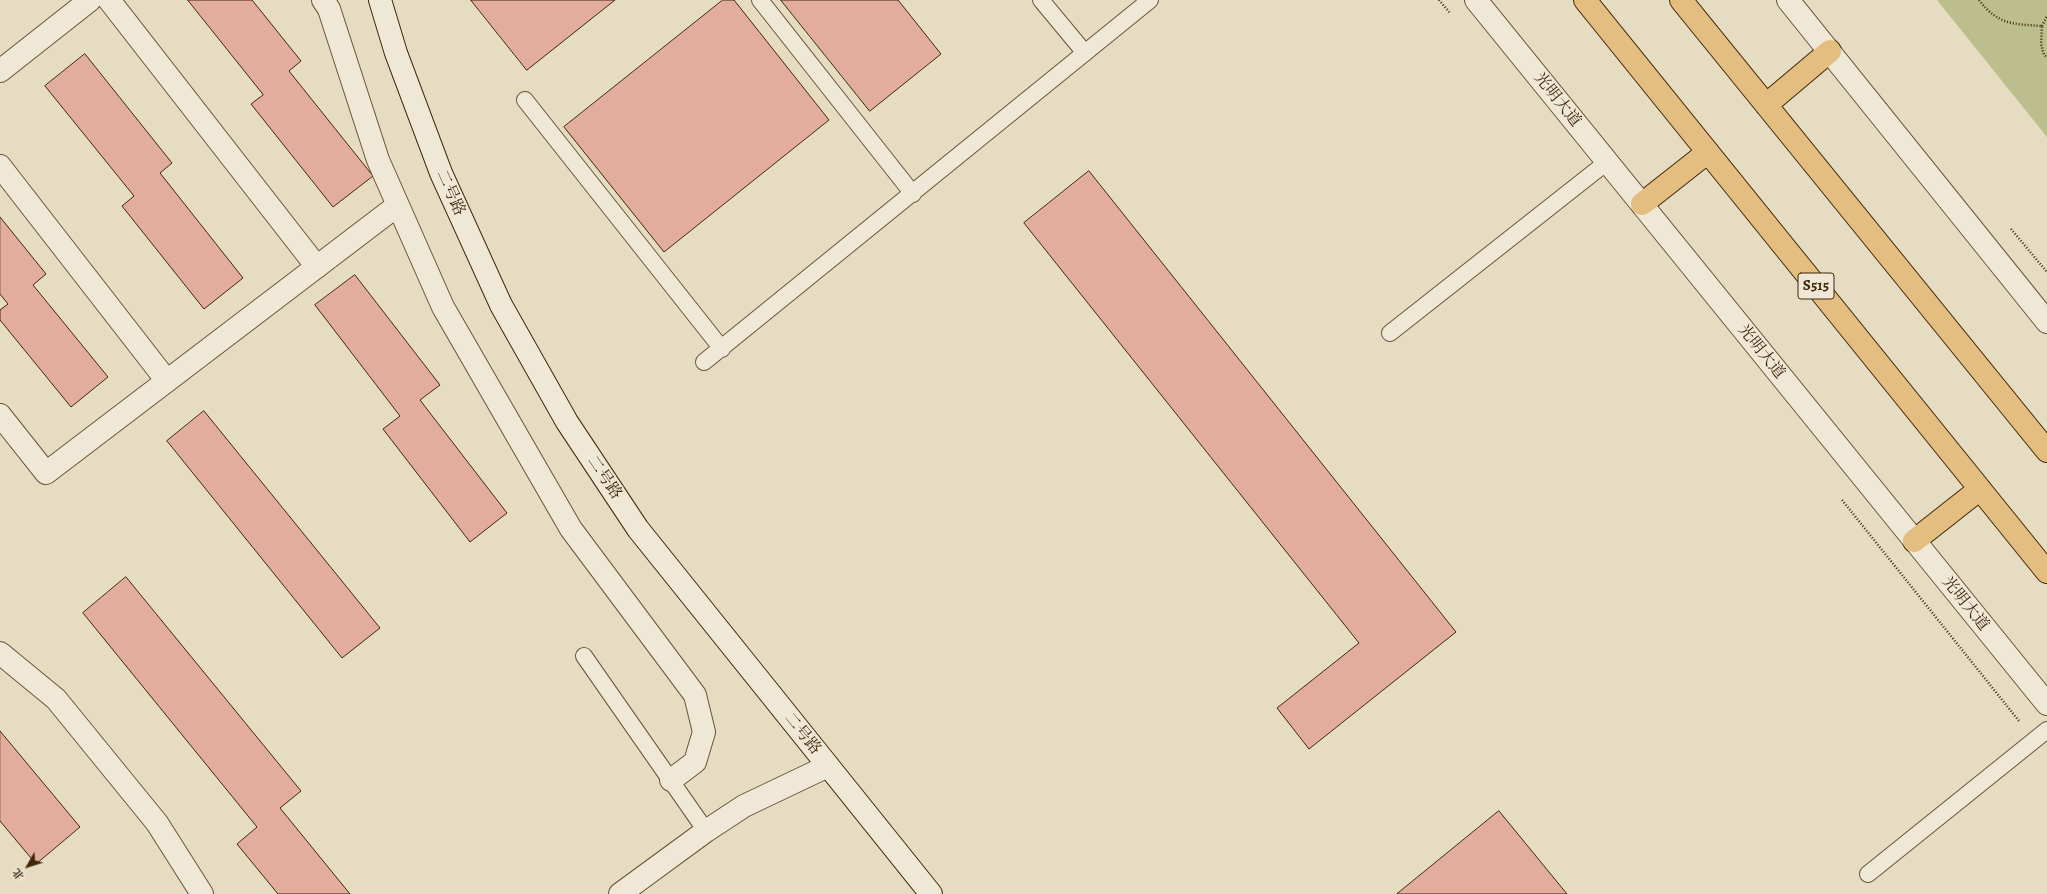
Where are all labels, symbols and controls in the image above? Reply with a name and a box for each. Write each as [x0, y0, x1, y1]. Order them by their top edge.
street label: 光明大道 [1529, 69, 1585, 131]
street label: 二号路 [431, 167, 469, 219]
road number: S515 [1798, 273, 1834, 299]
street label: 光明大道 [1733, 321, 1789, 383]
street label: 二号路 [583, 453, 625, 503]
street label: 光明大道 [1937, 573, 1993, 635]
street label: 二号路 [779, 709, 825, 759]
north arrow [8, 846, 48, 886]
text: 北 [9, 865, 28, 883]

